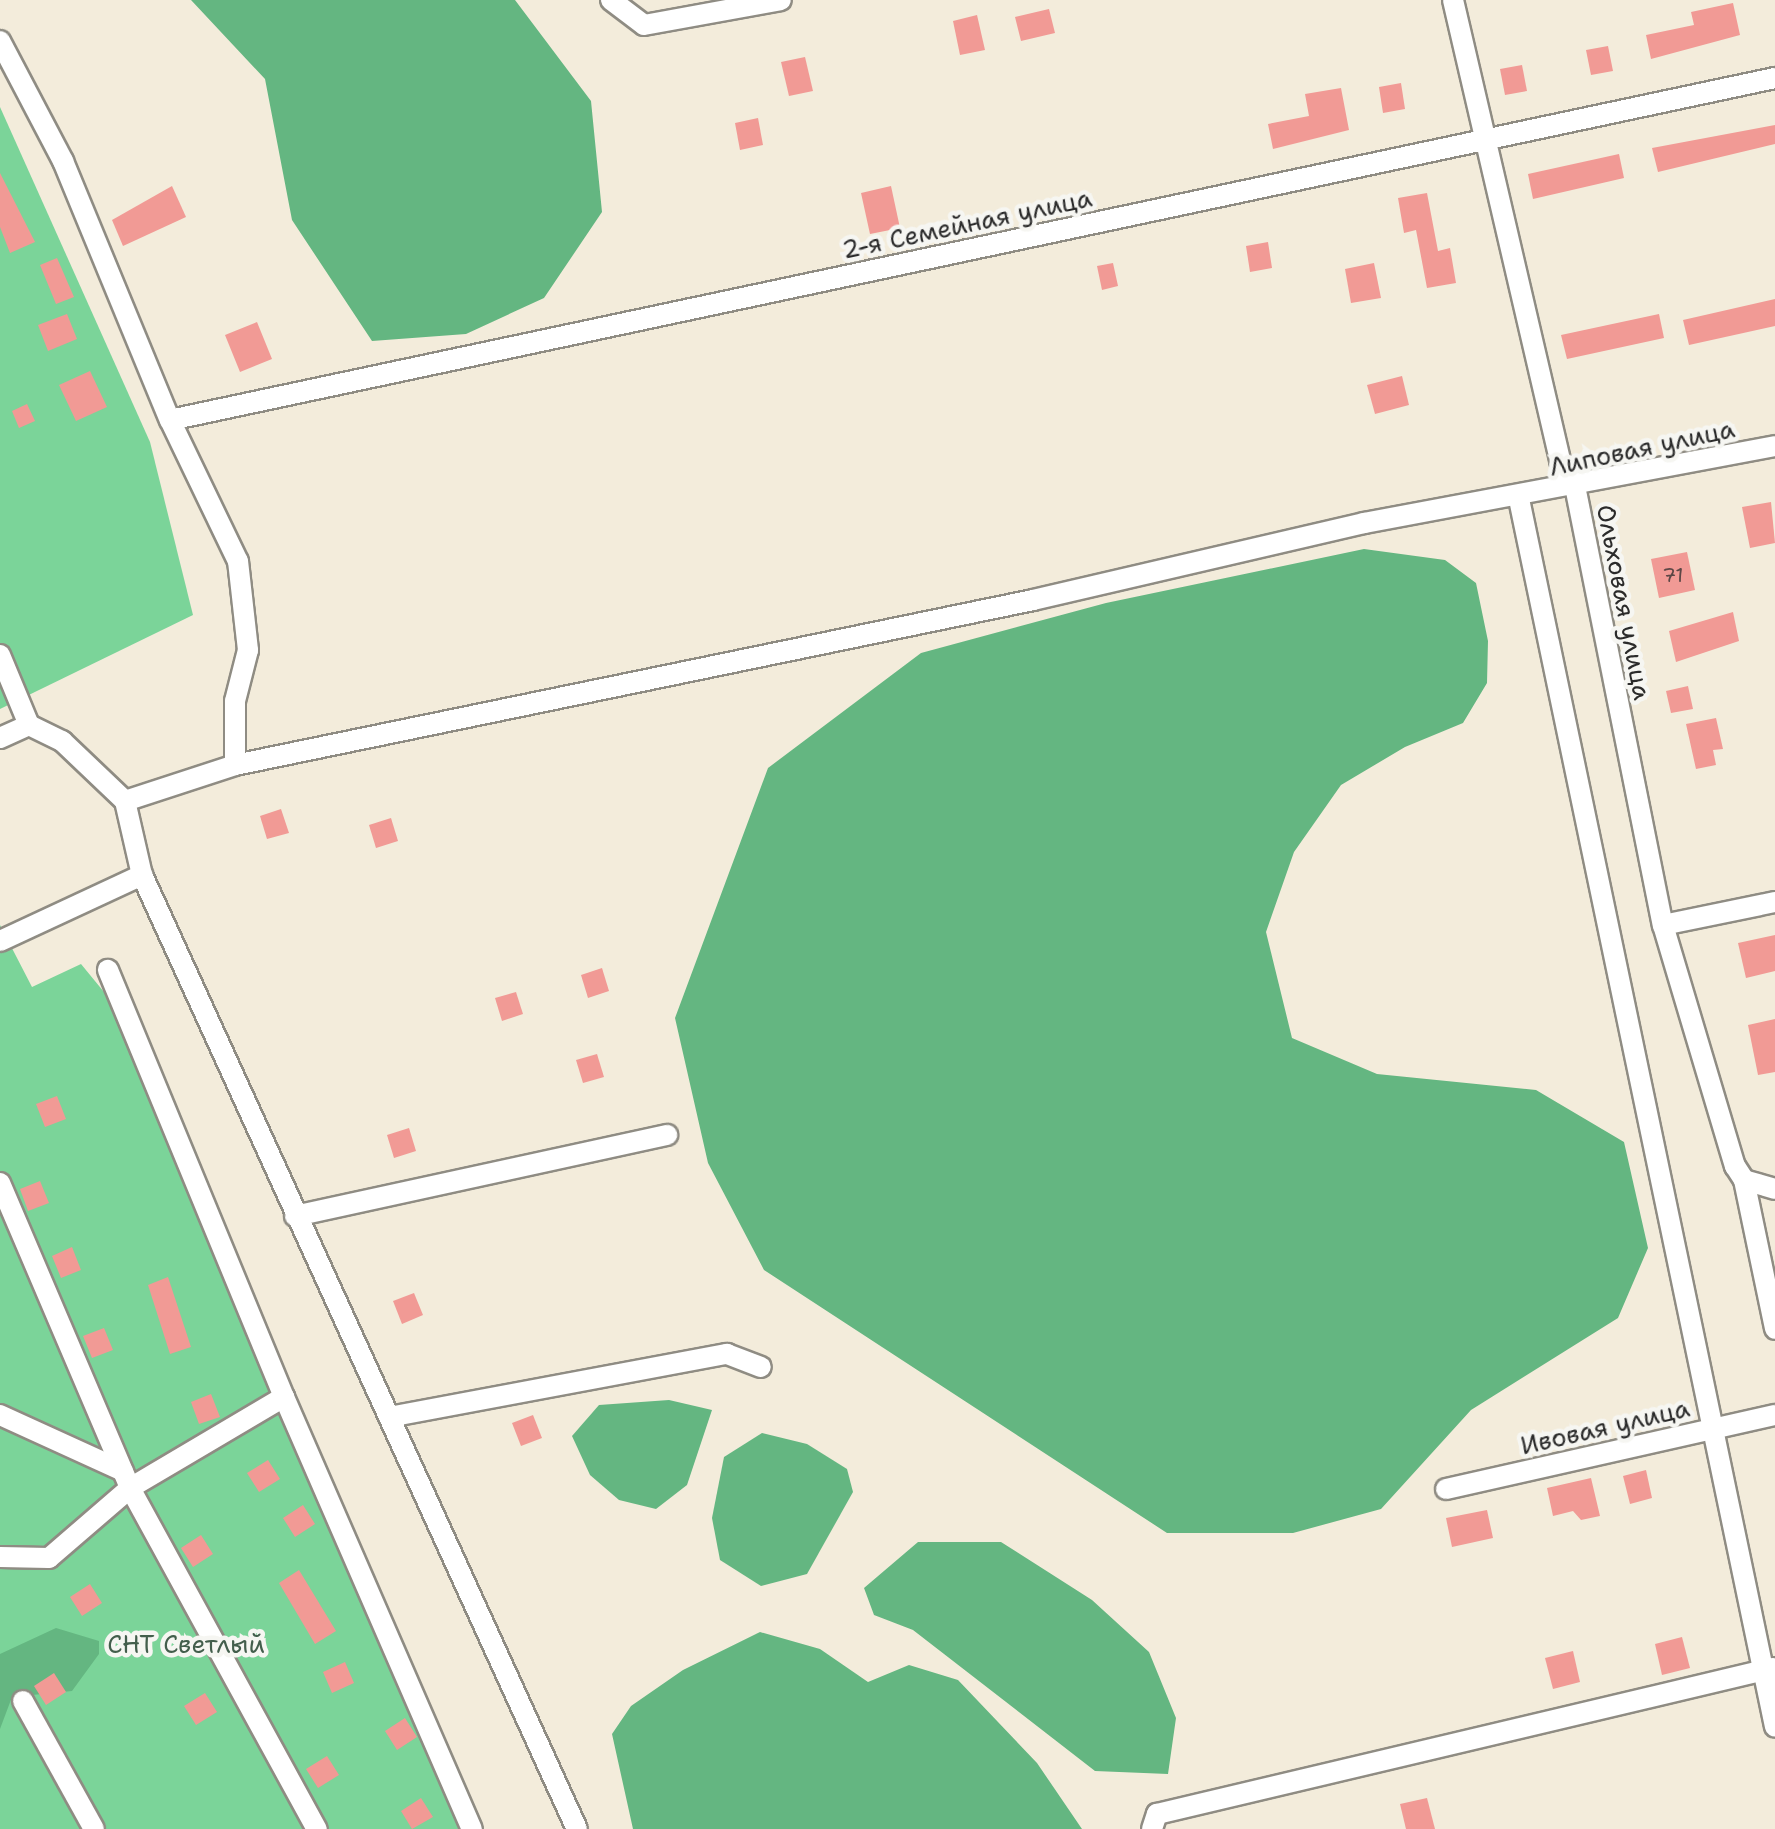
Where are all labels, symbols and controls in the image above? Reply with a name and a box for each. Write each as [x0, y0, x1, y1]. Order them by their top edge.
street label: 2-я Семейная улица [839, 183, 1095, 265]
street label: Липовая улица [1547, 414, 1737, 482]
street label: Ольховая улица [1590, 502, 1658, 702]
house number: 71 [1662, 563, 1684, 587]
street label: Ивовая улица [1518, 1393, 1692, 1461]
park label: СНТ Светлый [107, 1629, 265, 1659]

